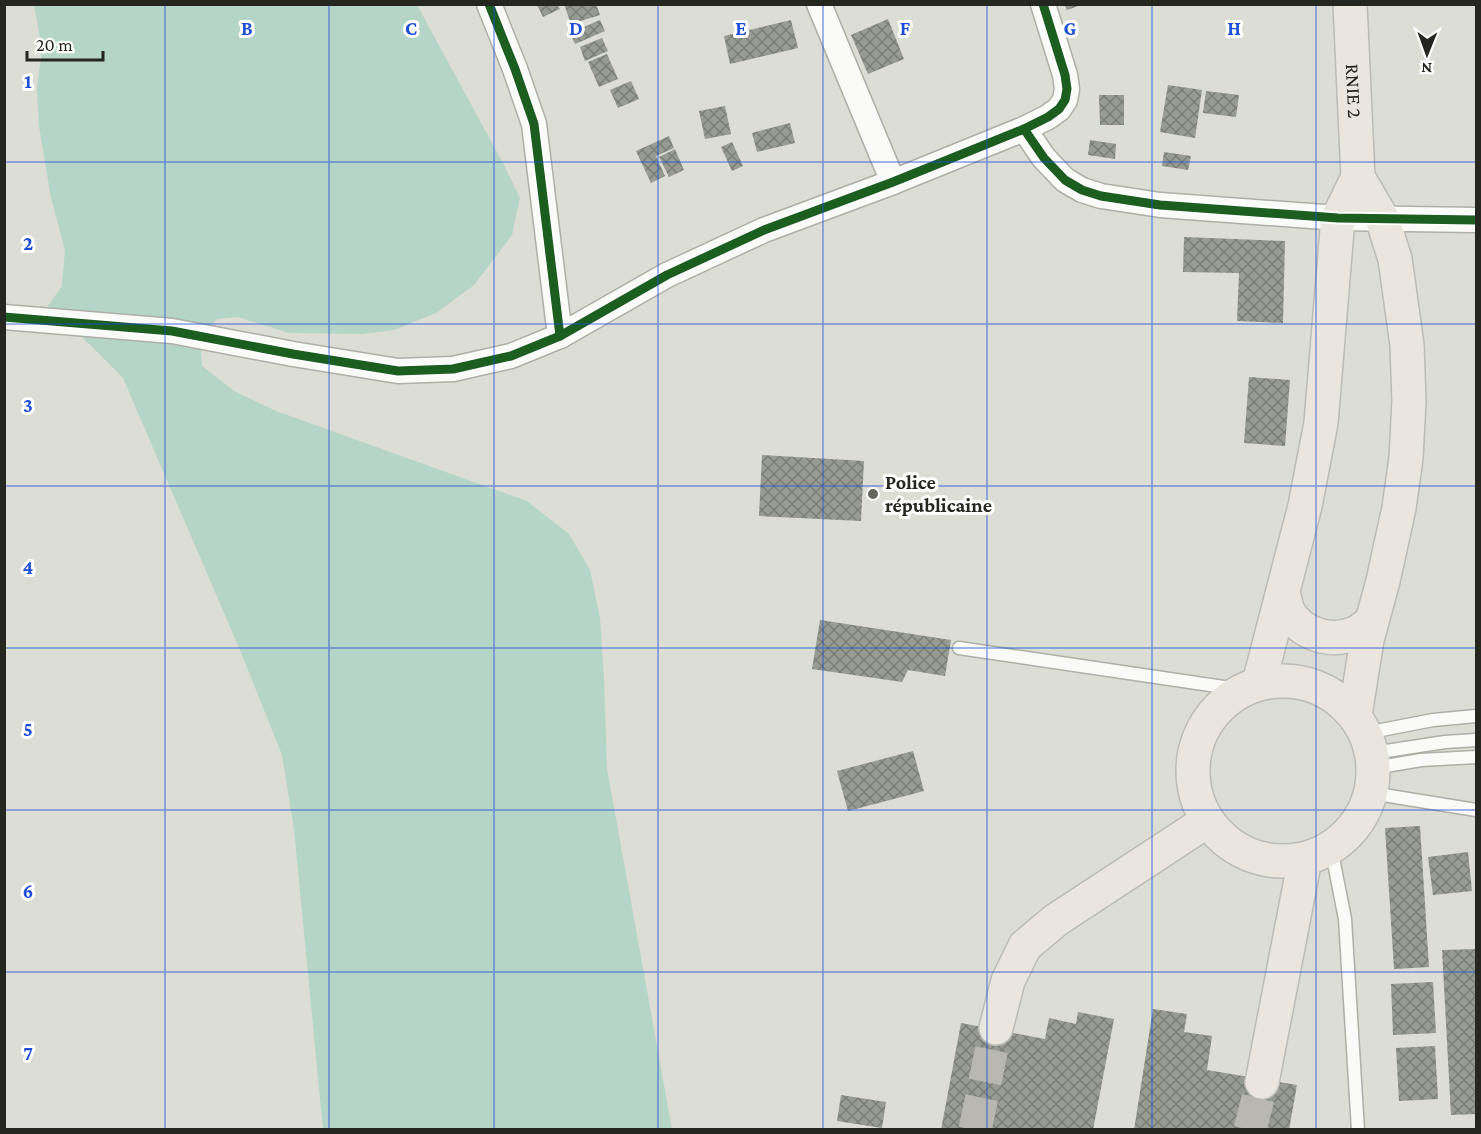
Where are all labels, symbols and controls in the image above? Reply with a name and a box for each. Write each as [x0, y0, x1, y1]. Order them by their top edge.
text: B [241, 17, 253, 39]
text: C [405, 17, 417, 39]
text: D [569, 17, 583, 39]
text: E [735, 17, 747, 39]
text: F [900, 17, 911, 39]
text: G [1064, 17, 1077, 39]
text: H [1227, 17, 1241, 39]
scale bar [27, 24, 104, 62]
north arrow [1397, 24, 1457, 84]
text: 20 m [36, 35, 73, 55]
text: N [1421, 60, 1432, 77]
street label: RNIE 2 [1342, 63, 1366, 119]
text: 1 [24, 70, 32, 92]
text: 2 [23, 232, 33, 254]
text: 3 [23, 394, 33, 416]
place label: Police républicaine [885, 471, 992, 516]
marker: Police républicaine [866, 487, 880, 501]
text: 4 [23, 556, 34, 578]
text: 5 [23, 718, 33, 740]
text: 6 [23, 880, 33, 902]
text: 7 [23, 1042, 33, 1064]

